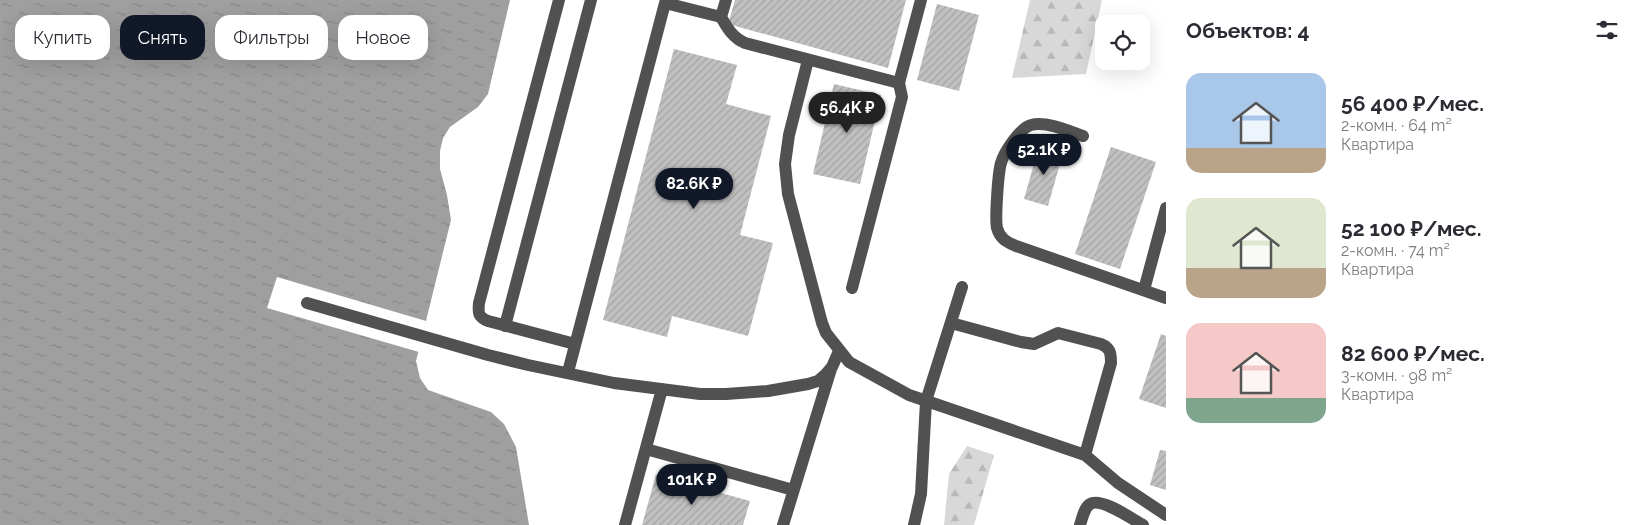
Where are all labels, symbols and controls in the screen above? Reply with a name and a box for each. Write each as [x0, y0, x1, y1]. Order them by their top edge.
chip: Купить [15, 15, 110, 60]
chip: Снять [120, 15, 205, 60]
chip: Фильтры [215, 15, 328, 60]
chip: Новое [338, 15, 428, 60]
map controls [1095, 15, 1150, 70]
button: locate [1095, 15, 1150, 70]
icon: filters [1593, 16, 1621, 44]
text: Объектов: 4 [1186, 18, 1309, 43]
text: 56 400 ₽/мес. [1341, 91, 1484, 116]
pin: 56.4K ₽ [801, 92, 893, 134]
icon: home [1226, 93, 1286, 153]
text: 56.4K ₽ [820, 98, 874, 117]
text: 2-комн. · 64 m² [1341, 116, 1452, 135]
pin: 52.1K ₽ [998, 134, 1090, 176]
text: Квартира [1341, 135, 1414, 154]
text: 52.1K ₽ [1017, 140, 1071, 159]
pin: 82.6K ₽ [648, 168, 740, 210]
text: 82.6K ₽ [666, 174, 722, 193]
text: 52 100 ₽/мес. [1341, 216, 1481, 241]
icon: home [1226, 218, 1286, 278]
text: 2-комн. · 74 m² [1341, 241, 1450, 260]
text: Квартира [1341, 260, 1414, 279]
text: 82 600 ₽/мес. [1341, 341, 1485, 366]
icon: home [1226, 343, 1286, 403]
text: 3-комн. · 98 m² [1341, 366, 1452, 385]
text: Квартира [1341, 385, 1414, 404]
pin: 101K ₽ [651, 464, 733, 506]
text: 101K ₽ [667, 470, 717, 489]

